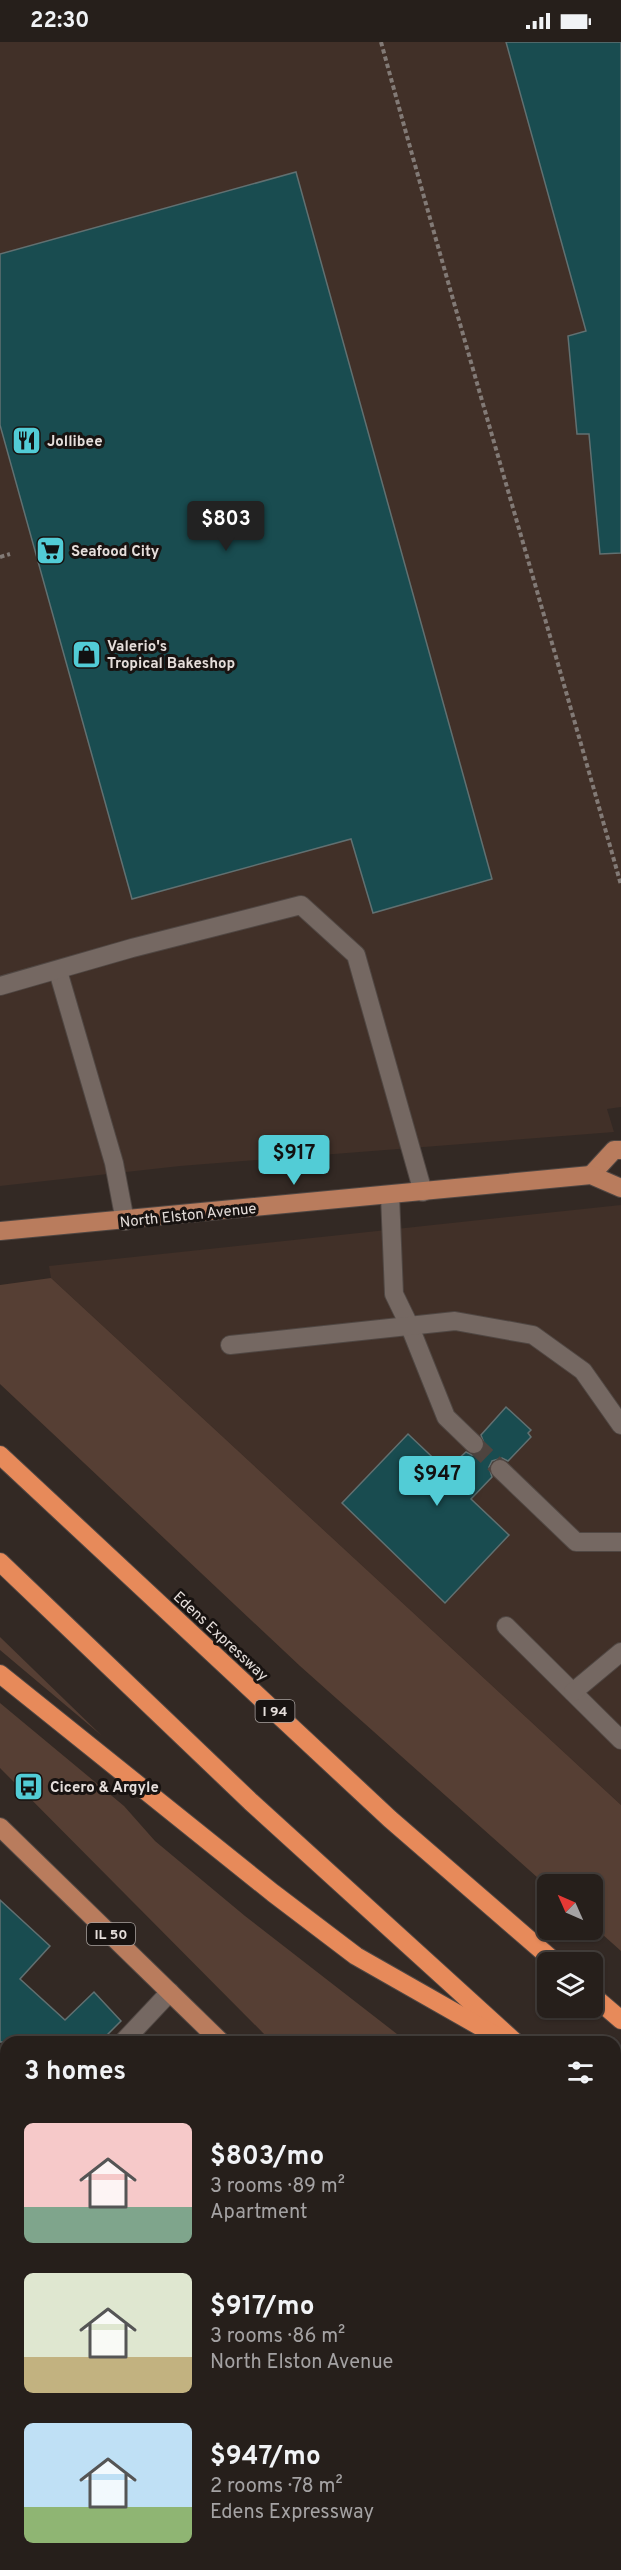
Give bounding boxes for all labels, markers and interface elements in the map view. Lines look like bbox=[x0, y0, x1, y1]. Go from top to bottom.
text: 22:30 bbox=[30, 8, 90, 35]
restaurant icon: Jollibee bbox=[10, 425, 42, 457]
place label: Jollibee bbox=[47, 433, 103, 452]
pin: $803 bbox=[190, 501, 262, 552]
text: $803 bbox=[201, 507, 251, 533]
supermarket icon: Seafood City bbox=[34, 535, 66, 567]
place label: Seafood City bbox=[71, 543, 160, 562]
place label: Valerio's Tropical Bakeshop bbox=[107, 638, 235, 674]
shop icon: Valerio's Tropical Bakeshop bbox=[70, 639, 102, 671]
pin: $917 bbox=[258, 1135, 330, 1186]
text: $917 bbox=[272, 1141, 316, 1167]
street label: North Elston Avenue bbox=[119, 1200, 258, 1233]
pin: $947 bbox=[401, 1456, 473, 1507]
text: $947 bbox=[413, 1462, 461, 1488]
street label: Edens Expressway bbox=[169, 1588, 271, 1686]
road number: I 94 bbox=[256, 1700, 294, 1722]
bus stop icon: Cicero & Argyle bbox=[13, 1771, 45, 1803]
place label: Cicero & Argyle bbox=[50, 1779, 159, 1798]
north arrow bbox=[537, 1874, 603, 1940]
map controls bbox=[537, 1874, 603, 2018]
road number: IL 50 bbox=[87, 1923, 135, 1945]
button: layers bbox=[537, 1952, 603, 2018]
text: 3 homes bbox=[24, 2056, 126, 2089]
icon: filters bbox=[564, 2056, 597, 2089]
text: $803/mo bbox=[210, 2141, 324, 2174]
icon: home bbox=[72, 2147, 144, 2219]
text: 3 rooms · 89 m² bbox=[210, 2174, 345, 2200]
text: Apartment bbox=[210, 2200, 308, 2226]
text: $917/mo bbox=[210, 2291, 314, 2324]
icon: home bbox=[72, 2297, 144, 2369]
text: 3 rooms · 86 m² bbox=[210, 2324, 345, 2350]
text: North Elston Avenue bbox=[210, 2350, 393, 2376]
text: $947/mo bbox=[210, 2441, 321, 2474]
icon: home bbox=[72, 2447, 144, 2519]
text: 2 rooms · 78 m² bbox=[210, 2474, 343, 2500]
text: Edens Expressway bbox=[210, 2500, 374, 2526]

